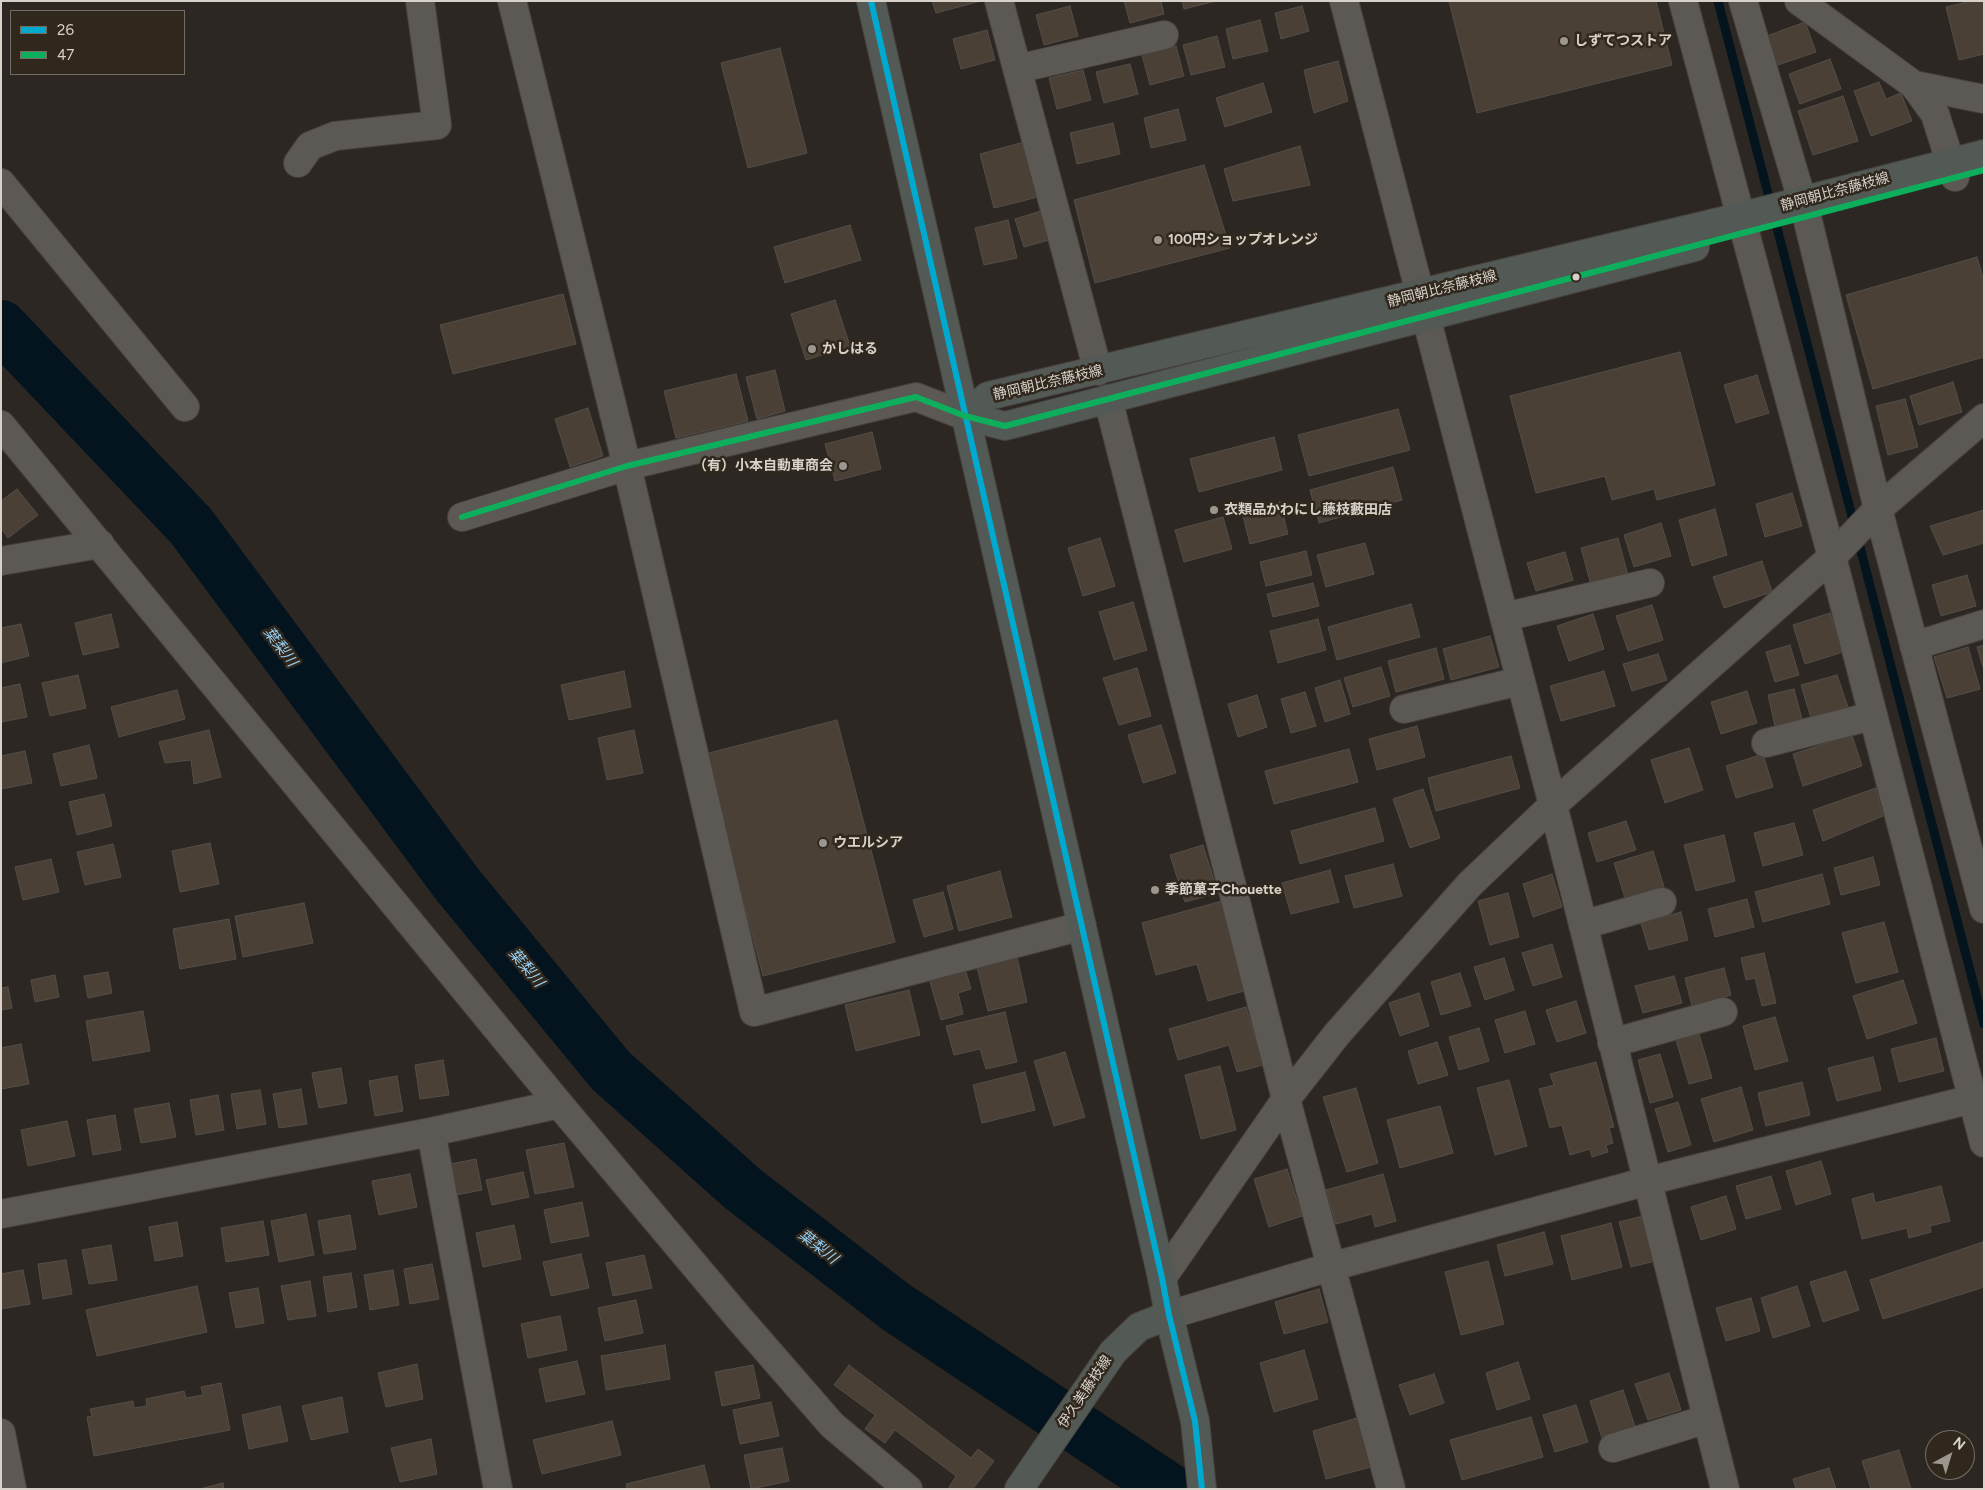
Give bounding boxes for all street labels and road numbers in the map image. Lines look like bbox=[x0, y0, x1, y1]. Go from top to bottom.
street label: 静岡朝比奈藤枝線 bbox=[1779, 169, 1891, 215]
street label: 静岡朝比奈藤枝線 bbox=[1386, 267, 1498, 311]
street label: 静岡朝比奈藤枝線 bbox=[992, 362, 1104, 404]
street label: 伊久美藤枝線 bbox=[1055, 1352, 1115, 1432]

